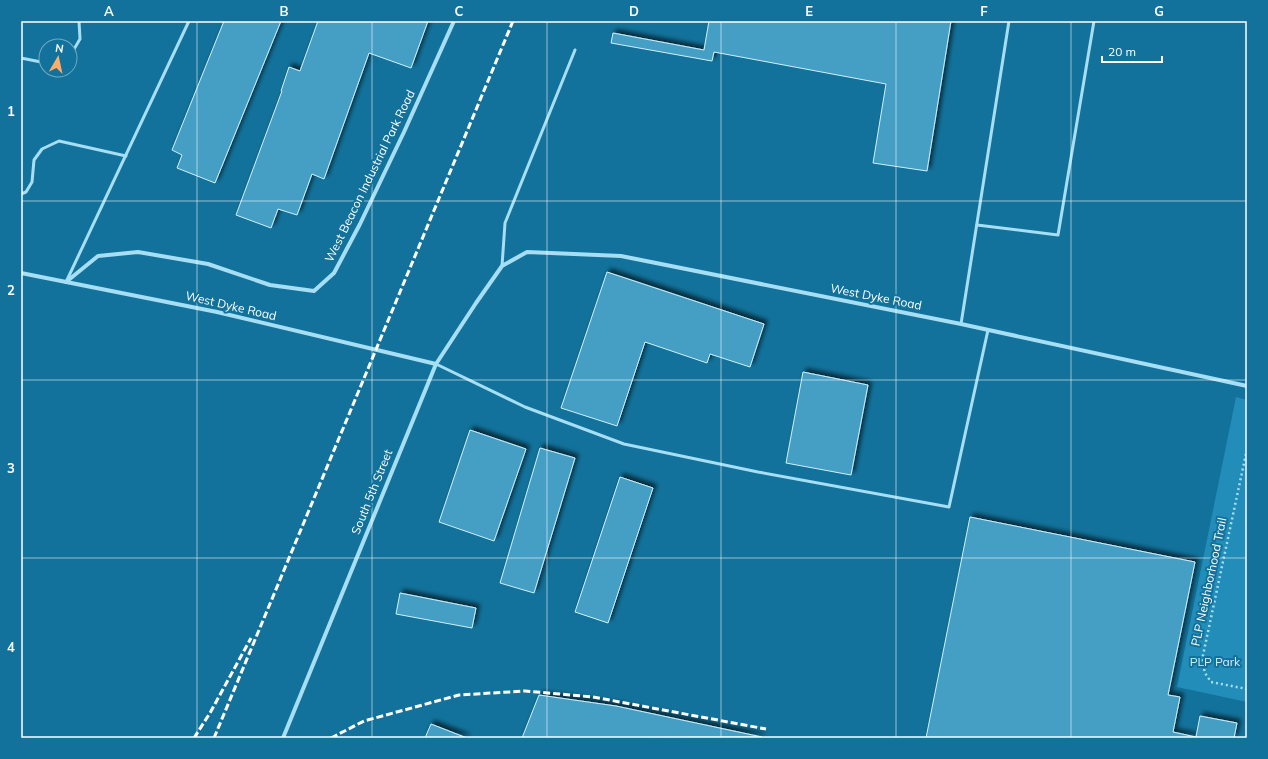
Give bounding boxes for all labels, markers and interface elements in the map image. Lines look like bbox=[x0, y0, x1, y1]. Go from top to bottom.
text: A bbox=[104, 3, 114, 19]
text: B bbox=[280, 3, 289, 19]
text: C bbox=[455, 3, 464, 19]
text: D bbox=[629, 3, 639, 19]
text: E bbox=[805, 3, 813, 19]
text: F bbox=[980, 3, 988, 19]
text: G bbox=[1154, 3, 1164, 19]
north arrow bbox=[38, 38, 78, 78]
scale bar bbox=[1102, 38, 1162, 64]
text: N bbox=[54, 41, 65, 56]
text: 20 m bbox=[1108, 44, 1136, 59]
street label: West Beacon Industrial Park Road bbox=[321, 87, 418, 264]
text: 1 bbox=[7, 103, 15, 119]
street label: West Dyke Road bbox=[829, 280, 923, 313]
text: 2 bbox=[7, 282, 15, 298]
street label: West Dyke Road bbox=[184, 288, 278, 323]
street label: South 5th Street bbox=[348, 447, 395, 537]
text: 3 bbox=[7, 460, 15, 476]
street label: PLP Neighborhood Trail bbox=[1188, 516, 1229, 647]
text: 4 bbox=[7, 639, 15, 655]
park label: PLP Park bbox=[1190, 654, 1241, 669]

